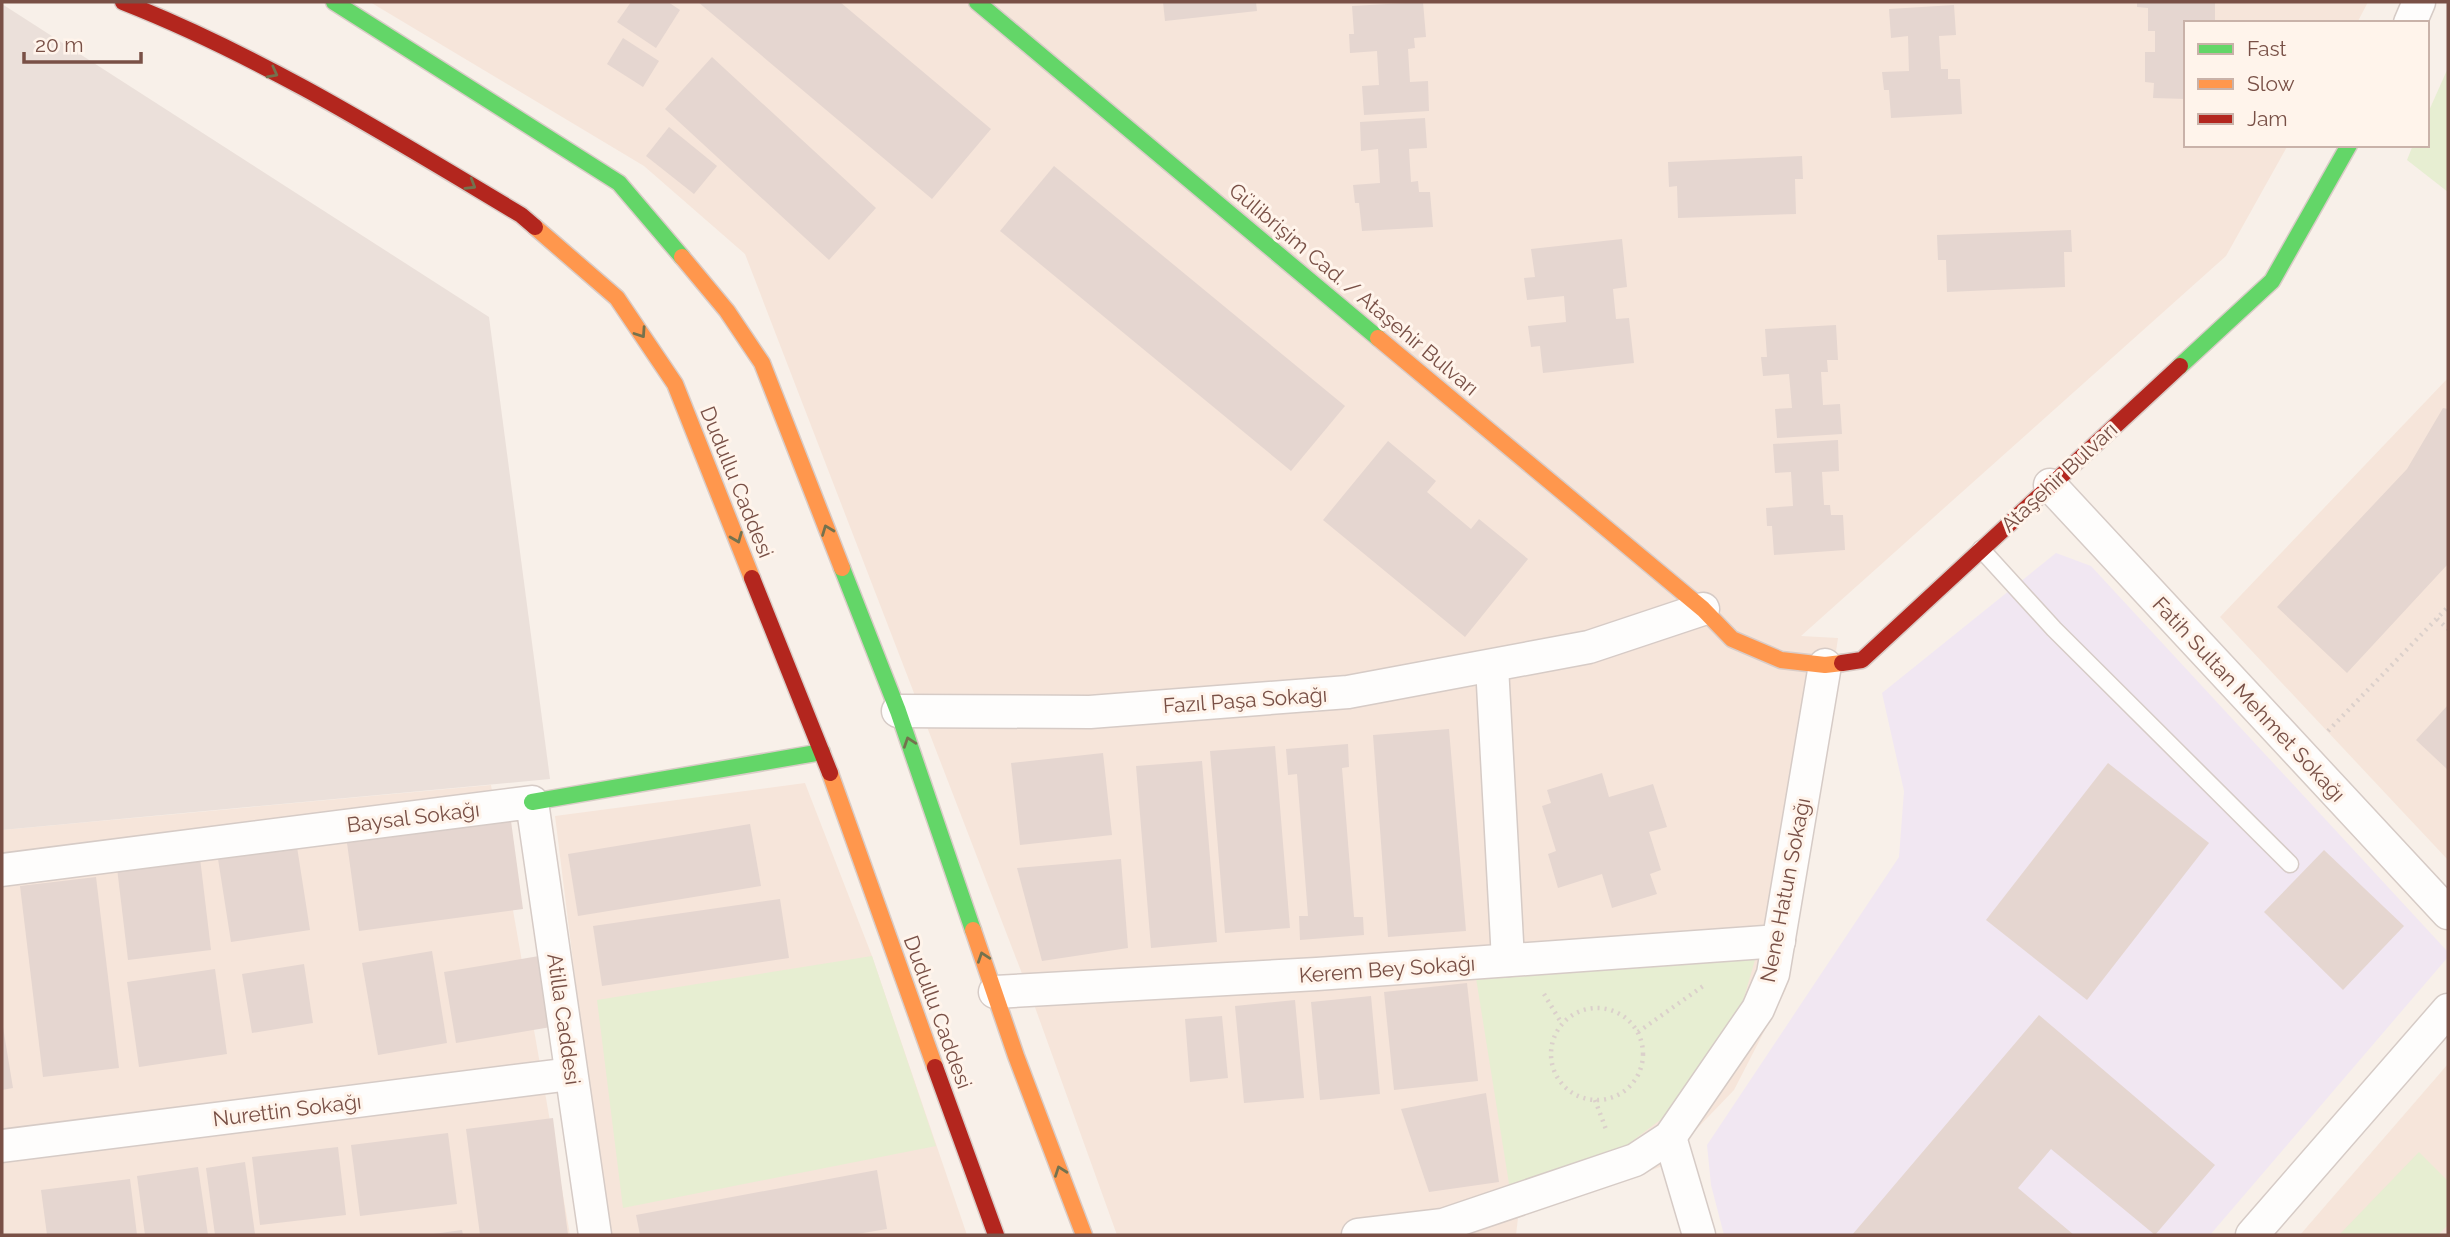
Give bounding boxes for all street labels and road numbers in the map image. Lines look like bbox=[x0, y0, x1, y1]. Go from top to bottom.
street label: Gülibrişim Cad. / Ataşehir Bulvarı bbox=[1224, 177, 1484, 401]
street label: Dudullu Caddesi bbox=[695, 403, 779, 561]
street label: Ataşehir Bulvarı bbox=[1996, 417, 2122, 537]
street label: Fatih Sultan Mehmet Sokağı bbox=[2148, 592, 2350, 806]
street label: Fazıl Paşa Sokağı bbox=[1162, 682, 1328, 718]
street label: Baysal Sokağı bbox=[345, 796, 481, 838]
street label: Nene Hatun Sokağı bbox=[1755, 796, 1815, 984]
street label: Dudullu Caddesi bbox=[899, 932, 977, 1092]
street label: Kerem Bey Sokağı bbox=[1298, 950, 1476, 988]
street label: Atilla Caddesi bbox=[542, 952, 586, 1086]
street label: Nurettin Sokağı bbox=[211, 1088, 363, 1132]

